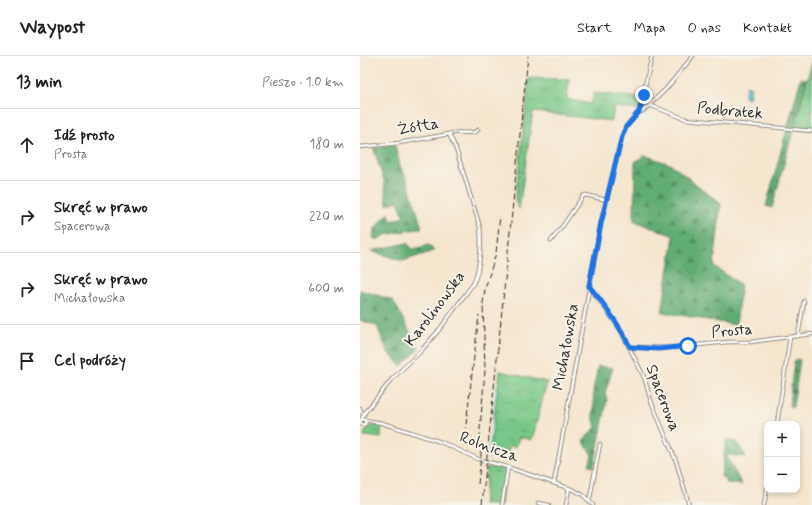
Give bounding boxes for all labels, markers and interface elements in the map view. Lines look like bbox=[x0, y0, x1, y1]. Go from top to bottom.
text: Waypost bbox=[20, 15, 85, 40]
text: Start bbox=[577, 19, 612, 37]
text: Mapa bbox=[634, 19, 666, 37]
text: O nas bbox=[688, 19, 721, 37]
text: Kontakt bbox=[743, 19, 792, 37]
text: 13 min bbox=[16, 71, 62, 93]
text: Pieszo · 1.0 km bbox=[262, 74, 344, 91]
route end bbox=[635, 86, 653, 104]
street label: Podbratek bbox=[696, 98, 764, 124]
street label: Żółta bbox=[396, 113, 440, 141]
text: Idź prosto bbox=[54, 126, 115, 146]
icon: ahead bbox=[16, 134, 38, 156]
text: 180 m bbox=[309, 136, 344, 153]
text: Prosta bbox=[54, 146, 88, 163]
text: Skręć w prawo bbox=[54, 198, 148, 218]
icon: right bbox=[16, 206, 38, 228]
text: 220 m bbox=[309, 208, 344, 225]
text: Spacerowa bbox=[54, 218, 111, 235]
street label: Karolinowska bbox=[400, 267, 470, 351]
text: Skręć w prawo bbox=[54, 270, 148, 290]
icon: right bbox=[16, 278, 38, 300]
text: 600 m bbox=[308, 280, 344, 297]
text: Michałowska bbox=[54, 290, 125, 307]
street label: Michałowska bbox=[548, 302, 584, 392]
street label: Prosta bbox=[711, 319, 753, 343]
route start bbox=[679, 337, 697, 355]
icon: arrive bbox=[16, 350, 38, 372]
text: Cel podróży bbox=[54, 351, 126, 371]
street label: Spacerowa bbox=[641, 362, 685, 434]
map controls bbox=[764, 421, 800, 493]
button: + bbox=[764, 421, 800, 457]
street label: Rolnicza bbox=[457, 427, 522, 467]
button: − bbox=[764, 457, 800, 493]

